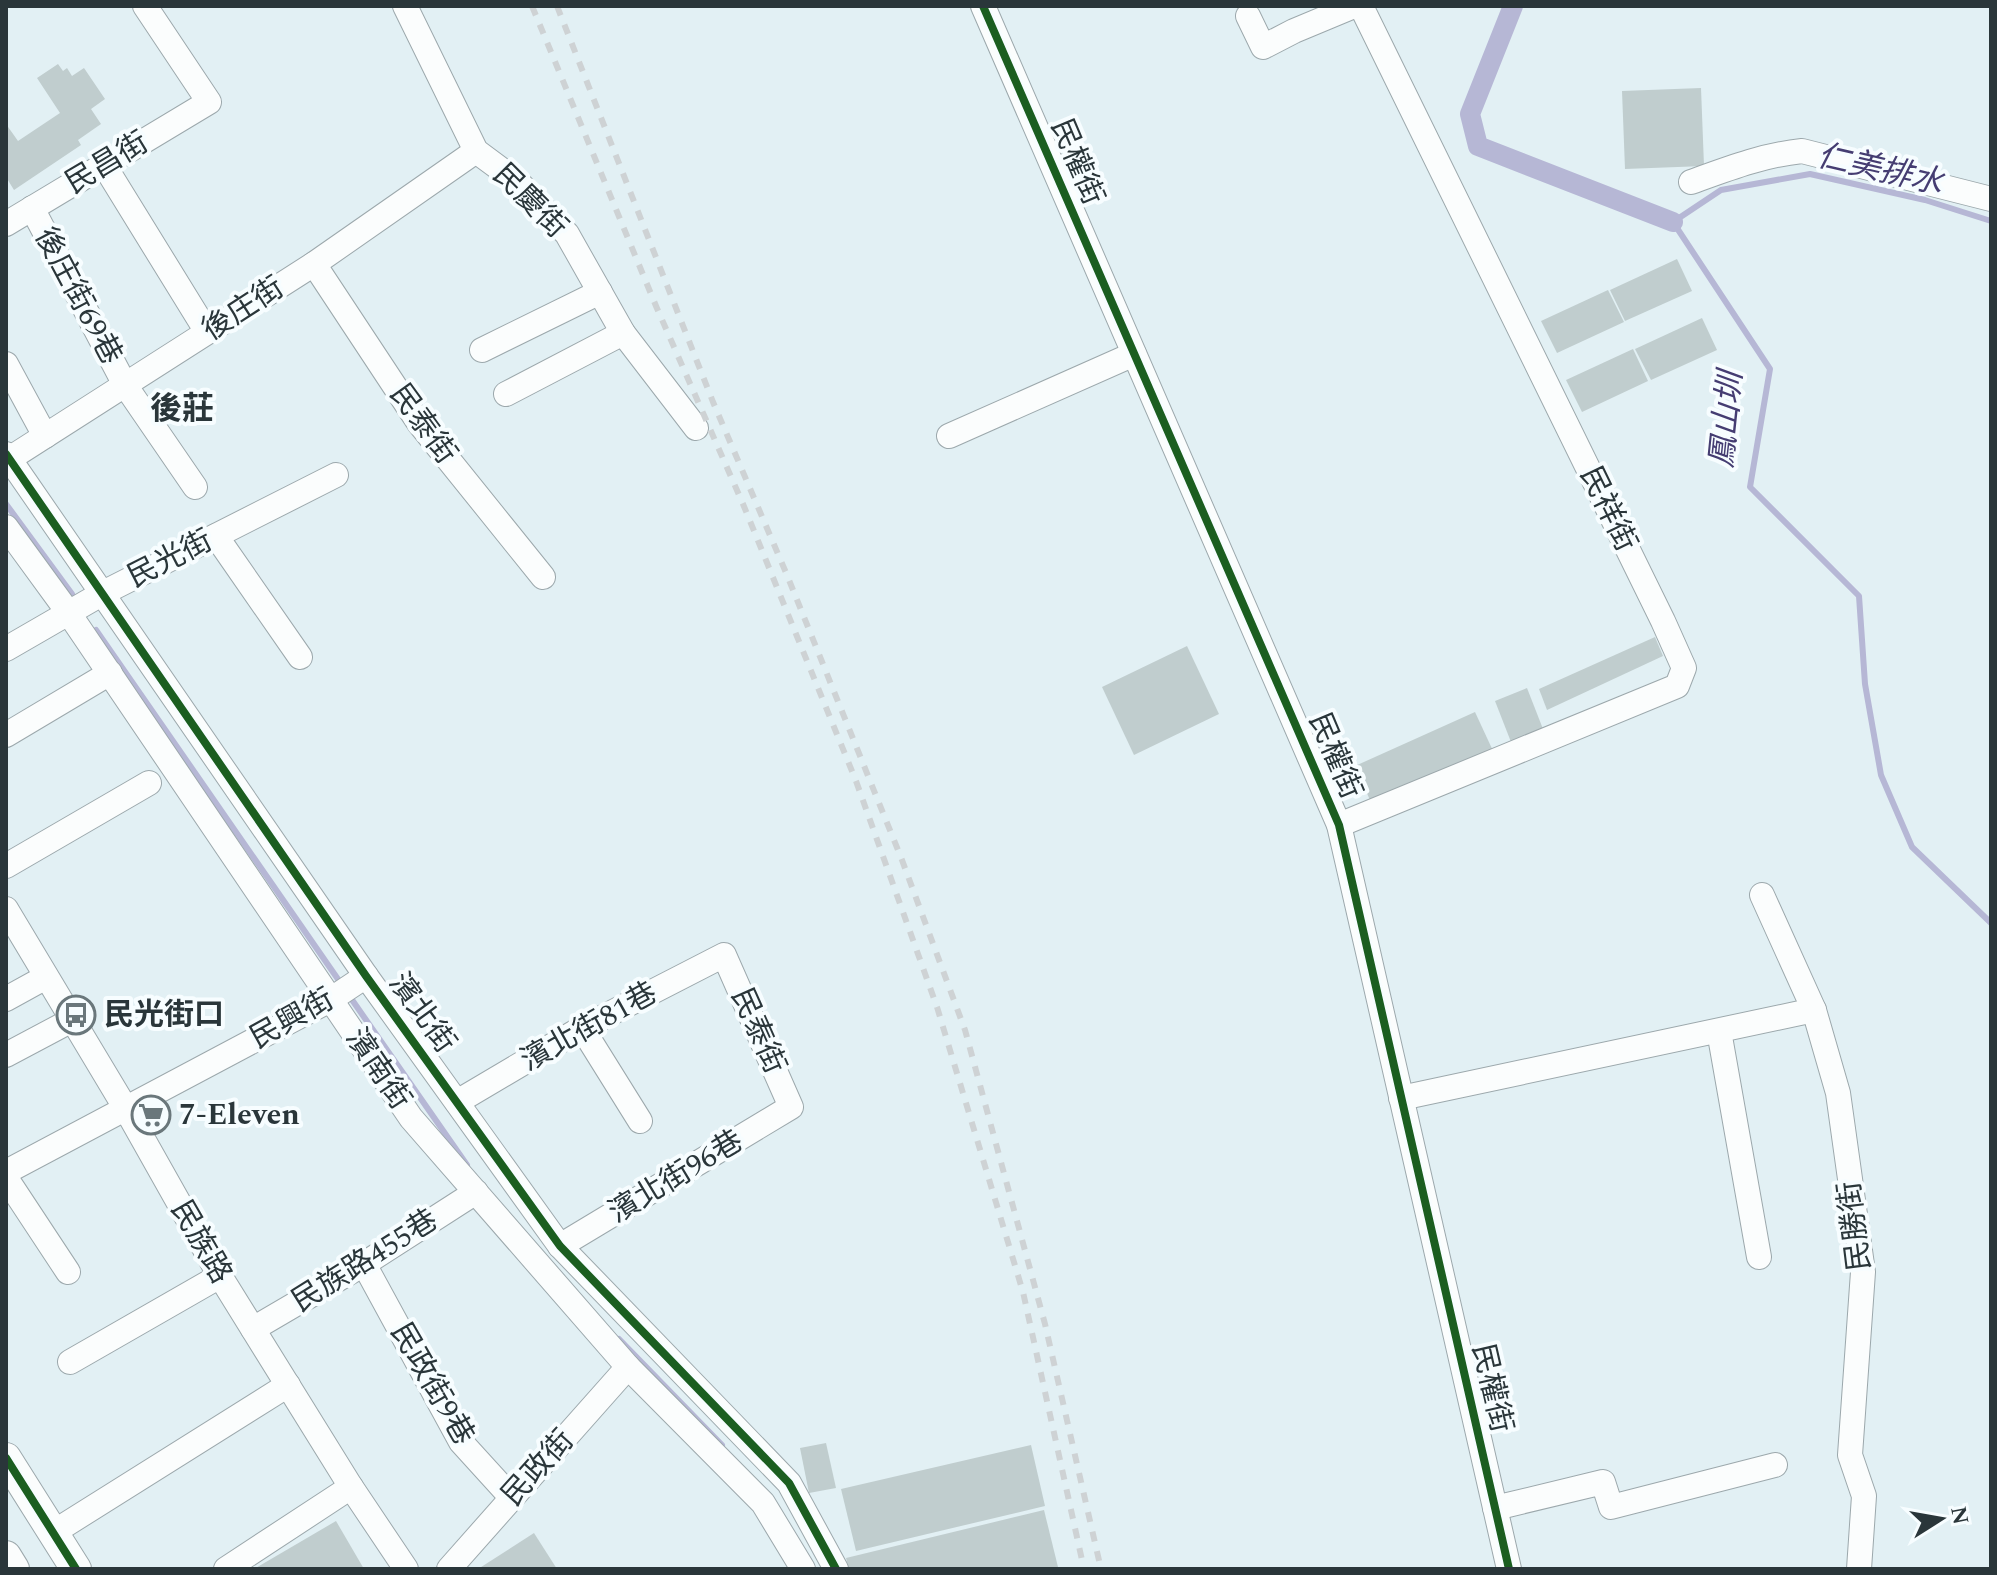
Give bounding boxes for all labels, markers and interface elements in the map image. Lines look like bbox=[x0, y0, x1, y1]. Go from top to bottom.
street label: 民權街 bbox=[1038, 112, 1116, 212]
street label: 民昌街 bbox=[57, 120, 157, 206]
water label: 仁美排水 bbox=[1812, 132, 1950, 209]
street label: 民慶街 bbox=[482, 153, 578, 249]
street label: 後庄街69巷 bbox=[22, 219, 134, 373]
street label: 後庄街 bbox=[193, 265, 293, 353]
water label: 鳳山圳 bbox=[1698, 366, 1757, 470]
street label: 民泰街 bbox=[378, 374, 468, 474]
district label: 後莊 bbox=[150, 385, 214, 434]
street label: 民祥街 bbox=[1568, 458, 1648, 560]
street label: 民光街 bbox=[119, 518, 221, 600]
street label: 民權街 bbox=[1296, 706, 1374, 806]
street label: 濱北街 bbox=[377, 963, 467, 1063]
street label: 濱北街81巷 bbox=[512, 971, 666, 1083]
street label: 民興街 bbox=[241, 977, 343, 1061]
street label: 民泰街 bbox=[719, 981, 797, 1081]
place label: 民光街口 bbox=[104, 992, 224, 1038]
bus stop icon: 民光街口 bbox=[55, 994, 97, 1036]
street label: 濱南街 bbox=[334, 1019, 422, 1119]
place label: 7-Eleven bbox=[179, 1092, 300, 1138]
supermarket icon: 7-Eleven bbox=[130, 1094, 172, 1136]
street label: 濱北街96巷 bbox=[600, 1119, 752, 1235]
street label: 民勝街 bbox=[1827, 1179, 1883, 1273]
street label: 民族路 bbox=[159, 1192, 243, 1292]
street label: 民族路455巷 bbox=[283, 1198, 447, 1324]
street label: 民政街9巷 bbox=[378, 1314, 486, 1454]
street label: 民權街 bbox=[1459, 1339, 1525, 1437]
street label: 民政街 bbox=[491, 1419, 585, 1517]
north arrow bbox=[1901, 1479, 1981, 1559]
text: N bbox=[1941, 1504, 1977, 1527]

